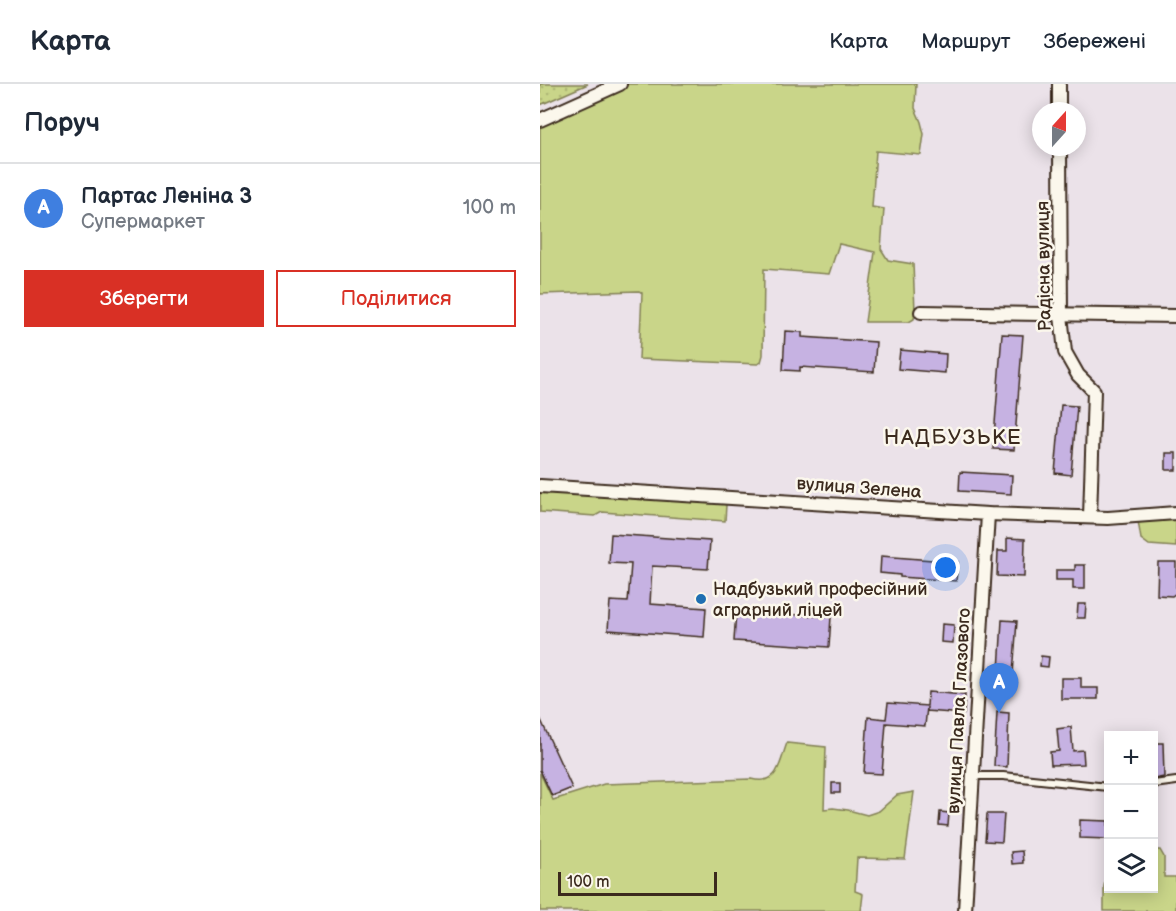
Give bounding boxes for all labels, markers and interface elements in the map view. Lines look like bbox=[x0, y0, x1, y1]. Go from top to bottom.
text: Карта bbox=[30, 25, 110, 58]
text: Карта bbox=[829, 29, 888, 54]
text: Маршрут bbox=[921, 29, 1011, 54]
text: Збережені bbox=[1044, 29, 1146, 54]
north arrow bbox=[1032, 102, 1086, 156]
text: Поруч bbox=[24, 108, 100, 139]
text: Партас Леніна 3 bbox=[81, 183, 252, 210]
text: A bbox=[37, 196, 50, 220]
text: 100 m bbox=[463, 196, 516, 220]
street label: Радісна вулиця bbox=[1032, 201, 1056, 331]
text: Супермаркет bbox=[81, 210, 205, 234]
button: Зберегти bbox=[24, 270, 264, 327]
button: Поділитися bbox=[276, 270, 516, 327]
district label: НАДБУЗЬКЕ bbox=[884, 425, 1022, 450]
street label: вулиця Зелена bbox=[796, 473, 922, 503]
your location bbox=[931, 553, 960, 582]
place label: Надбузький професійний аграрний ліцей bbox=[713, 579, 928, 621]
marker: Надбузький професійний аграрний ліцей bbox=[694, 592, 708, 606]
street label: вулиця Павла Глазового bbox=[943, 607, 975, 815]
pin: A bbox=[980, 664, 1018, 713]
map controls bbox=[1104, 731, 1158, 893]
button: + bbox=[1104, 731, 1158, 785]
button: − bbox=[1104, 785, 1158, 839]
button: layers bbox=[1104, 839, 1158, 893]
scale bar bbox=[558, 869, 717, 896]
text: 100 m bbox=[567, 873, 610, 892]

